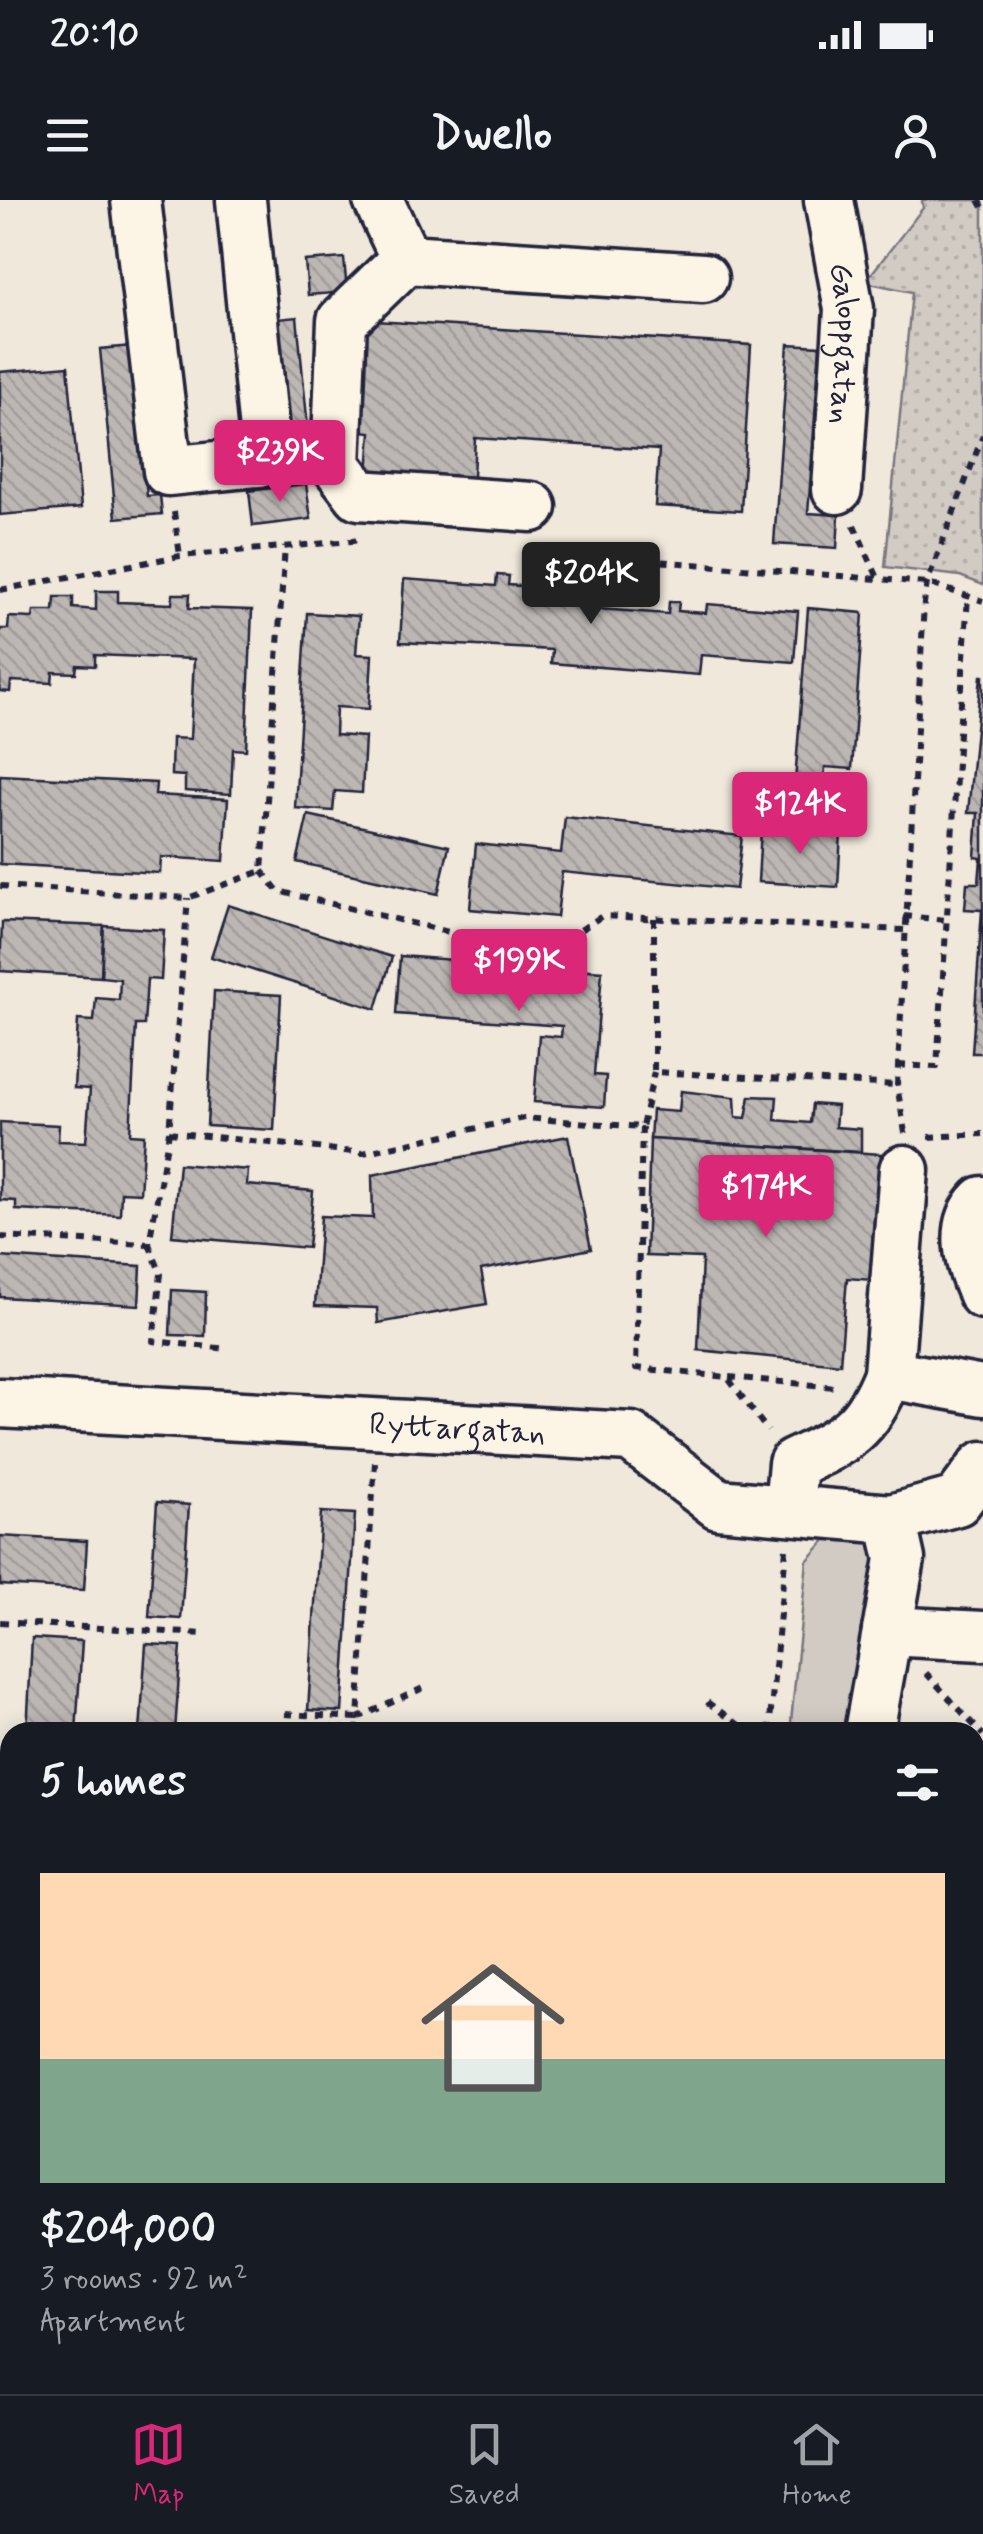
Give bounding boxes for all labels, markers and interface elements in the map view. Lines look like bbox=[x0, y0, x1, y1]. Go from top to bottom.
text: 20:10 bbox=[50, 11, 139, 60]
text: Dwello bbox=[431, 106, 552, 165]
icon: menu bbox=[40, 108, 95, 163]
icon: person bbox=[888, 108, 943, 163]
street label: Galoppgatan bbox=[818, 259, 868, 426]
pin: $239K bbox=[210, 420, 350, 505]
text: $239K bbox=[236, 431, 324, 473]
pin: $204K bbox=[521, 542, 661, 627]
text: $204K bbox=[544, 553, 638, 595]
pin: $124K bbox=[730, 772, 870, 857]
text: $124K bbox=[754, 783, 846, 825]
pin: $199K bbox=[449, 929, 589, 1014]
text: $199K bbox=[473, 940, 565, 982]
pin: $174K bbox=[696, 1155, 836, 1240]
text: $174K bbox=[721, 1166, 811, 1208]
street label: Ryttargatan bbox=[368, 1404, 546, 1455]
text: 5 homes bbox=[40, 1755, 186, 1810]
icon: filters bbox=[890, 1755, 945, 1810]
icon: home bbox=[403, 1938, 583, 2118]
text: $204,000 bbox=[40, 2203, 216, 2258]
text: 3 rooms · 92 m² bbox=[40, 2258, 248, 2300]
text: Apartment bbox=[40, 2300, 185, 2342]
tab: Map bbox=[131, 2417, 186, 2514]
tab: Saved bbox=[449, 2417, 520, 2514]
tab: Home bbox=[782, 2417, 852, 2514]

